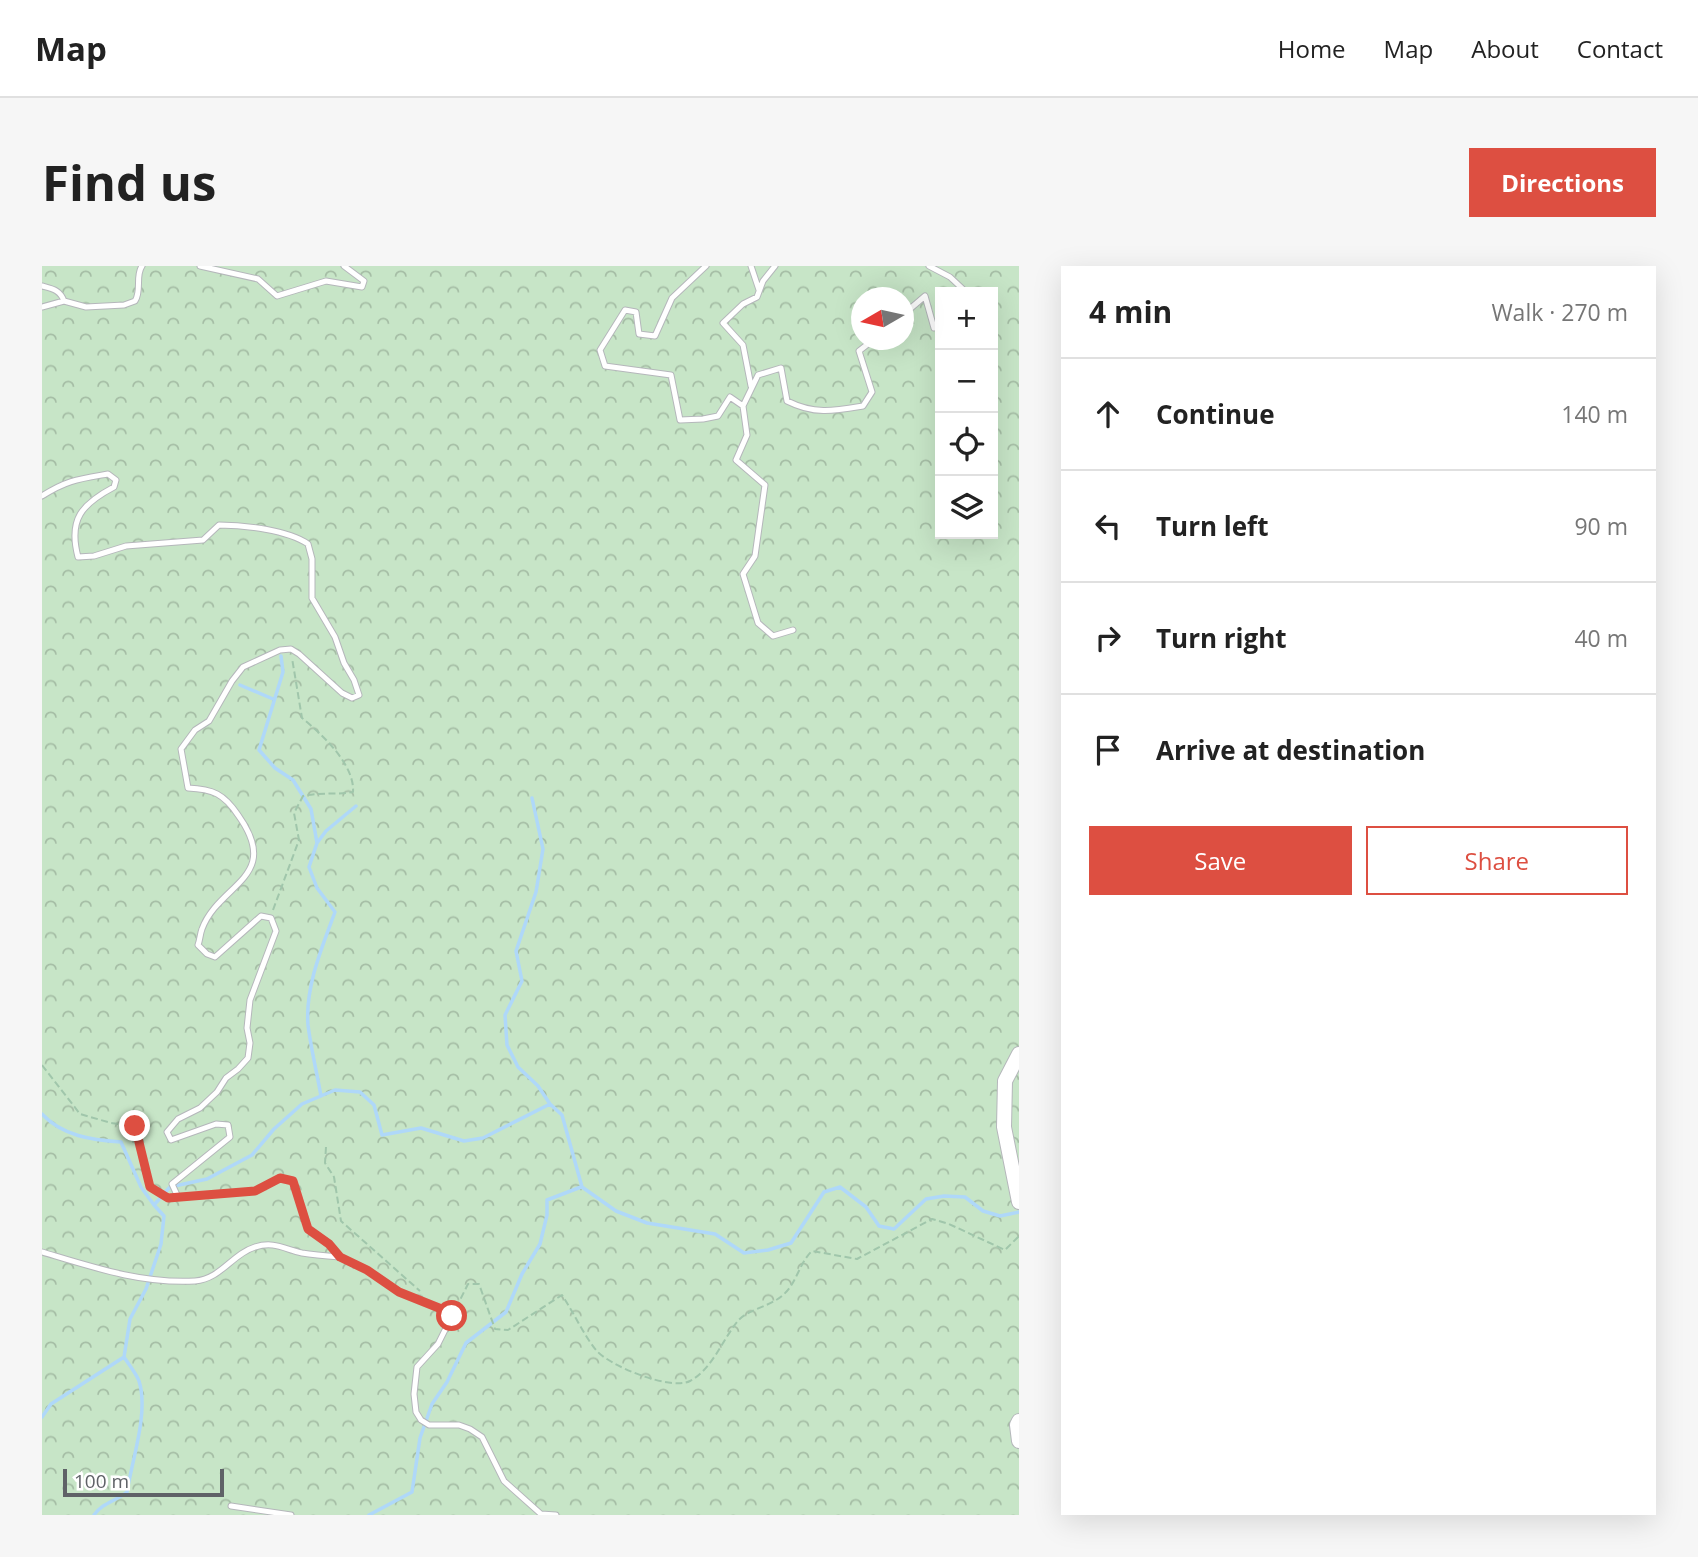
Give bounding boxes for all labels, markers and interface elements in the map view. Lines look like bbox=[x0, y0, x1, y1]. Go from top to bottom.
text: Map bbox=[35, 26, 107, 71]
text: Home bbox=[1278, 32, 1346, 65]
text: Map bbox=[1384, 32, 1433, 65]
text: About bbox=[1471, 32, 1539, 65]
text: Contact bbox=[1577, 32, 1663, 65]
button: Directions bbox=[1469, 148, 1656, 217]
text: Find us bbox=[42, 149, 216, 215]
north arrow bbox=[851, 287, 914, 350]
map controls bbox=[935, 287, 998, 539]
button: + bbox=[935, 287, 998, 350]
text: 4 min bbox=[1089, 291, 1172, 332]
text: Walk · 270 m bbox=[1491, 296, 1628, 328]
button: − bbox=[935, 350, 998, 413]
icon: ahead bbox=[1089, 395, 1127, 433]
text: Continue bbox=[1156, 396, 1275, 432]
text: 140 m bbox=[1561, 398, 1628, 430]
button: locate bbox=[935, 413, 998, 476]
button: layers bbox=[935, 476, 998, 539]
icon: left bbox=[1089, 507, 1127, 545]
text: Turn left bbox=[1156, 508, 1268, 544]
text: 90 m bbox=[1574, 510, 1628, 542]
icon: right bbox=[1089, 619, 1127, 657]
text: Turn right bbox=[1156, 620, 1287, 656]
text: 40 m bbox=[1574, 622, 1628, 654]
icon: arrive bbox=[1089, 731, 1127, 769]
text: Arrive at destination bbox=[1156, 732, 1425, 768]
button: Save bbox=[1089, 826, 1352, 895]
button: Share bbox=[1366, 826, 1628, 895]
route end bbox=[119, 1110, 150, 1141]
route start bbox=[436, 1300, 467, 1331]
scale bar bbox=[63, 1466, 224, 1498]
text: 100 m bbox=[74, 1468, 129, 1494]

